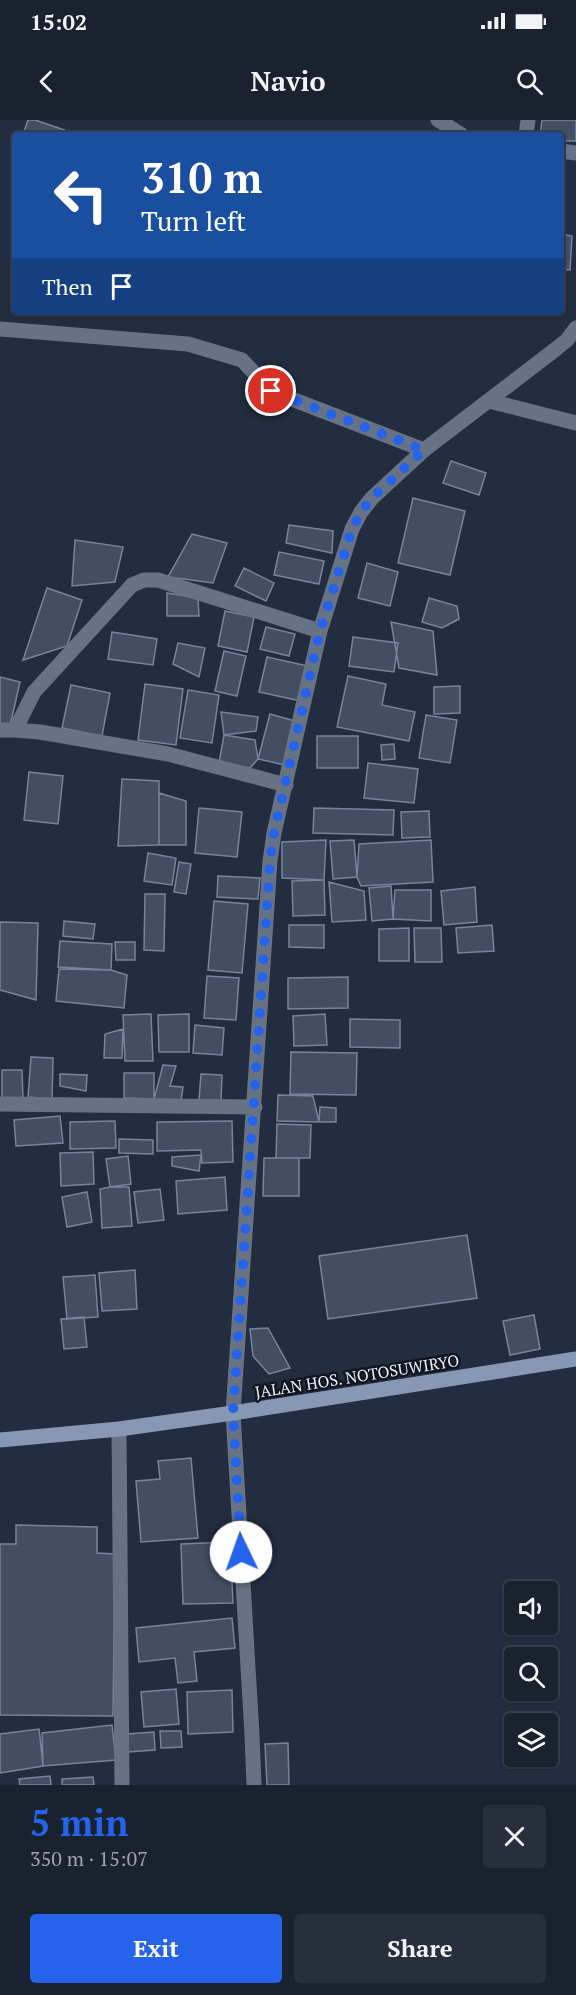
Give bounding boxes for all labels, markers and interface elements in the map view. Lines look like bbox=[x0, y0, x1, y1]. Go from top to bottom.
text: 15:02 bbox=[30, 7, 87, 36]
text: Navio bbox=[250, 63, 326, 99]
icon: back bbox=[30, 65, 63, 98]
icon: search bbox=[513, 65, 546, 98]
text: 310 m bbox=[141, 149, 262, 205]
icon: left bbox=[42, 156, 120, 234]
text: Turn left bbox=[141, 203, 246, 239]
icon: arrive bbox=[105, 270, 138, 303]
text: Then bbox=[42, 272, 93, 301]
pin bbox=[245, 365, 296, 416]
icon: arrive bbox=[254, 374, 287, 407]
street label: JALAN HOS. NOTOSUWIRYO bbox=[253, 1349, 461, 1403]
position arrow bbox=[209, 1520, 273, 1584]
map controls bbox=[504, 1581, 558, 1767]
button: sound bbox=[504, 1581, 558, 1635]
button: search bbox=[504, 1647, 558, 1701]
button: layers bbox=[504, 1713, 558, 1767]
text: 5 min bbox=[30, 1799, 128, 1846]
button: close bbox=[483, 1805, 546, 1868]
text: 350 m · 15:07 bbox=[30, 1845, 148, 1872]
button: Exit bbox=[30, 1914, 282, 1983]
button: Share bbox=[294, 1914, 546, 1983]

